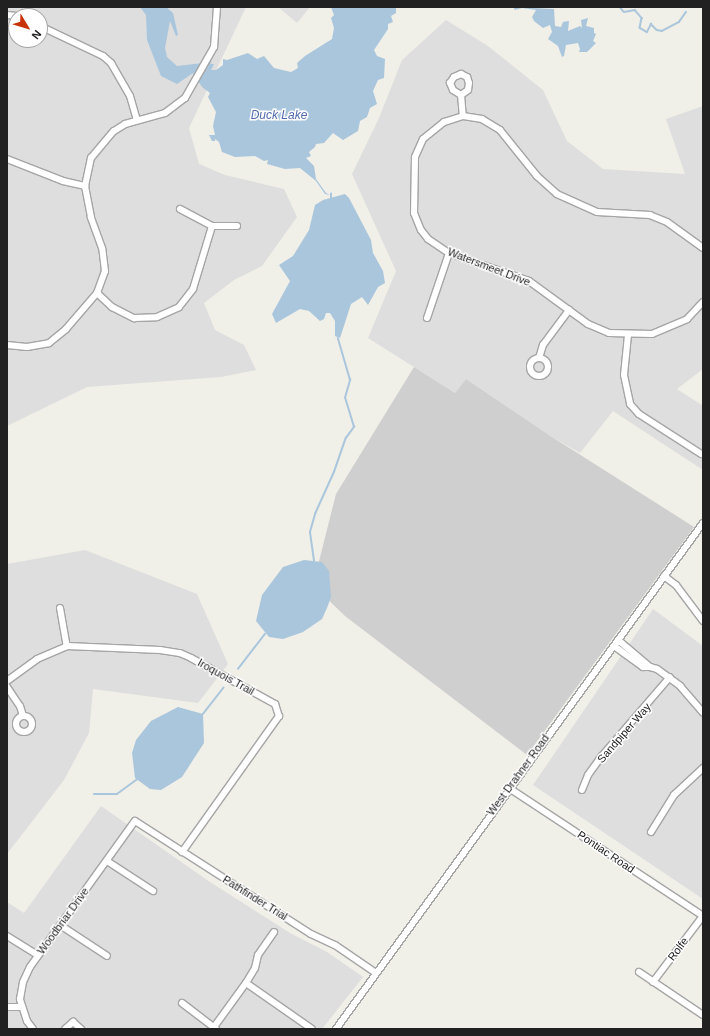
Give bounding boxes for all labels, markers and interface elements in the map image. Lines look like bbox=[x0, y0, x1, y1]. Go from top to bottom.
north arrow bbox=[8, 8, 48, 48]
text: N bbox=[29, 28, 44, 42]
water label: Duck Lake bbox=[251, 109, 307, 123]
street label: Watersmeet Drive bbox=[446, 245, 532, 289]
street label: Iroquois Trail bbox=[195, 656, 257, 698]
street label: Sandpiper Way bbox=[594, 700, 654, 766]
street label: West Drahner Road bbox=[484, 732, 552, 818]
street label: Pontiac Road bbox=[575, 828, 637, 876]
street label: Pathfinder Trial bbox=[220, 873, 290, 923]
street label: Woodbriar Drive bbox=[34, 885, 92, 957]
street label: Rolfe bbox=[665, 935, 691, 963]

